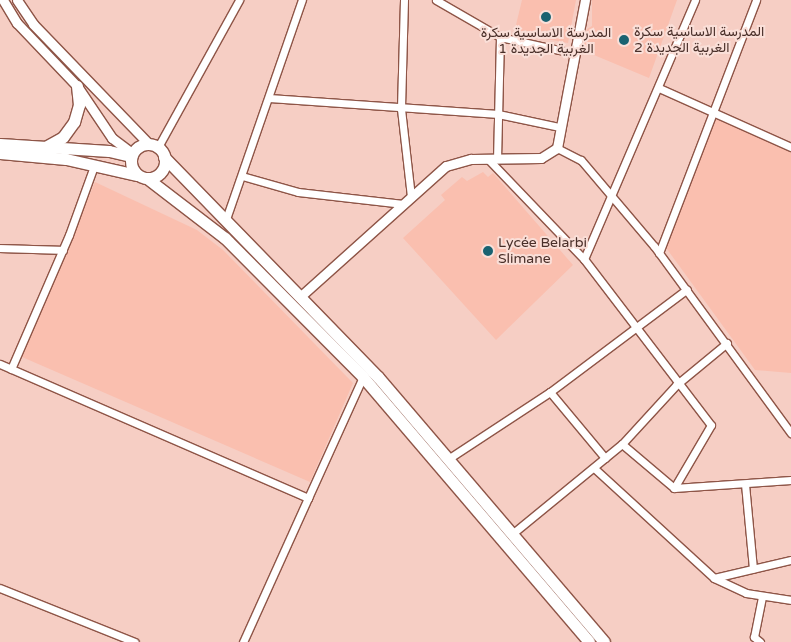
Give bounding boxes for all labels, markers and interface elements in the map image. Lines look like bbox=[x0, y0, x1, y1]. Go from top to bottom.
marker: المدرسة الاساسية سكرة الغربية الجديدة 1 bbox=[540, 11, 552, 23]
place label: المدرسة الاساسية سكرة الغربية الجديدة 2 bbox=[634, 24, 764, 56]
place label: المدرسة الاساسية سكرة الغربية الجديدة 1 bbox=[481, 25, 611, 58]
marker: المدرسة الاساسية سكرة الغربية الجديدة 2 bbox=[618, 34, 630, 46]
place label: Lycée Belarbi Slimane bbox=[498, 235, 587, 268]
marker: Lycée Belarbi Slimane bbox=[482, 245, 494, 257]

